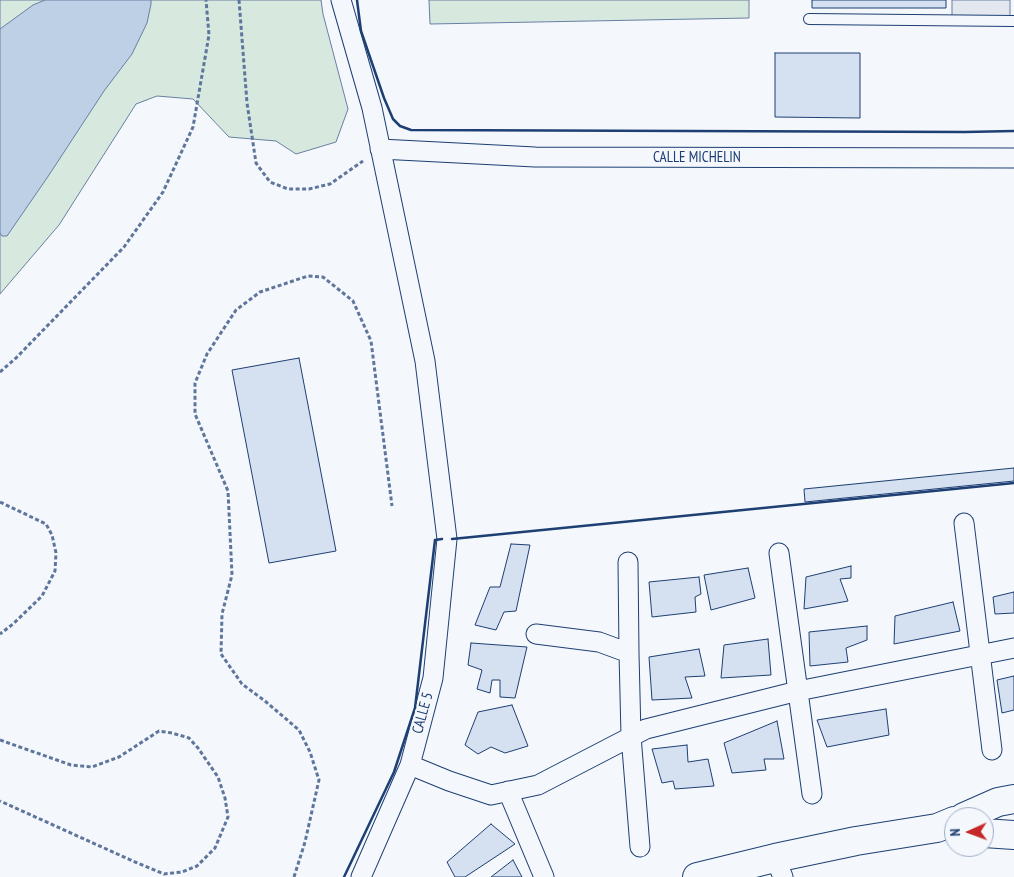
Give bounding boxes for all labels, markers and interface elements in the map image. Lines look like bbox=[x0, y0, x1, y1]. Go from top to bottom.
street label: CALLE MICHELIN bbox=[653, 149, 741, 167]
street label: CALLE 5 bbox=[409, 690, 437, 736]
north arrow bbox=[944, 807, 994, 857]
text: N bbox=[946, 828, 964, 837]

